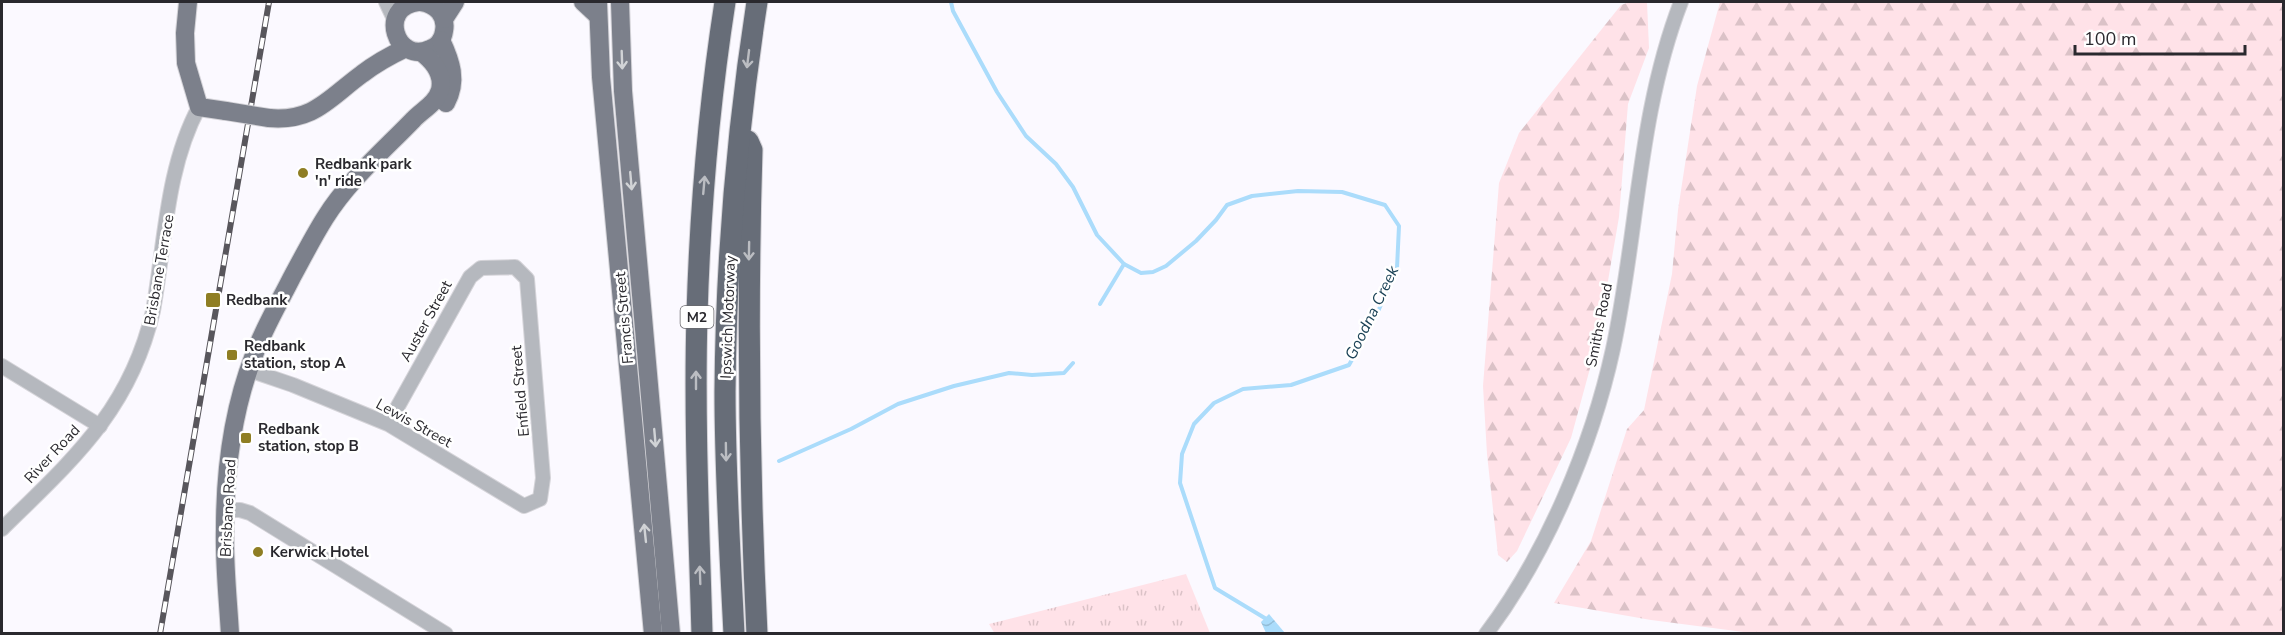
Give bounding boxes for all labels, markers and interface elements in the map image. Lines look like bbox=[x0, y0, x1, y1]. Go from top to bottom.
scale bar bbox=[2075, 18, 2244, 56]
text: 100 m bbox=[2084, 27, 2136, 51]
one-way arrow bbox=[616, 49, 627, 69]
one-way arrow bbox=[742, 49, 753, 69]
place label: Redbank park 'n' ride bbox=[315, 154, 412, 191]
marker: Redbank park 'n' ride bbox=[296, 166, 310, 180]
one-way arrow bbox=[626, 171, 637, 191]
one-way arrow bbox=[699, 176, 710, 196]
street label: Brisbane Terrace bbox=[139, 213, 179, 327]
one-way arrow bbox=[743, 240, 755, 260]
street label: Ipswich Motorway bbox=[716, 255, 740, 379]
water label: Goodna Creek bbox=[1340, 262, 1405, 364]
street label: Francis Street bbox=[610, 270, 638, 365]
street label: Auster Street bbox=[395, 276, 457, 365]
street label: Smiths Road bbox=[1581, 281, 1617, 369]
place label: Redbank bbox=[226, 290, 288, 310]
marker: Redbank bbox=[204, 291, 222, 309]
road number: M2 bbox=[680, 306, 714, 328]
place label: Redbank station, stop A bbox=[244, 336, 347, 373]
street label: Enfield Street bbox=[506, 344, 534, 437]
marker: Redbank station, stop A bbox=[225, 348, 239, 362]
one-way arrow bbox=[690, 371, 702, 391]
street label: Lewis Street bbox=[372, 394, 456, 452]
place label: Redbank station, stop B bbox=[258, 419, 359, 456]
street label: River Road bbox=[20, 420, 84, 488]
one-way arrow bbox=[650, 428, 661, 448]
marker: Redbank station, stop B bbox=[239, 431, 253, 445]
one-way arrow bbox=[720, 441, 732, 461]
street label: Brisbane Road bbox=[215, 458, 241, 558]
one-way arrow bbox=[639, 524, 650, 544]
place label: Kerwick Hotel bbox=[270, 542, 369, 562]
marker: Kerwick Hotel bbox=[251, 545, 265, 559]
one-way arrow bbox=[695, 566, 706, 586]

